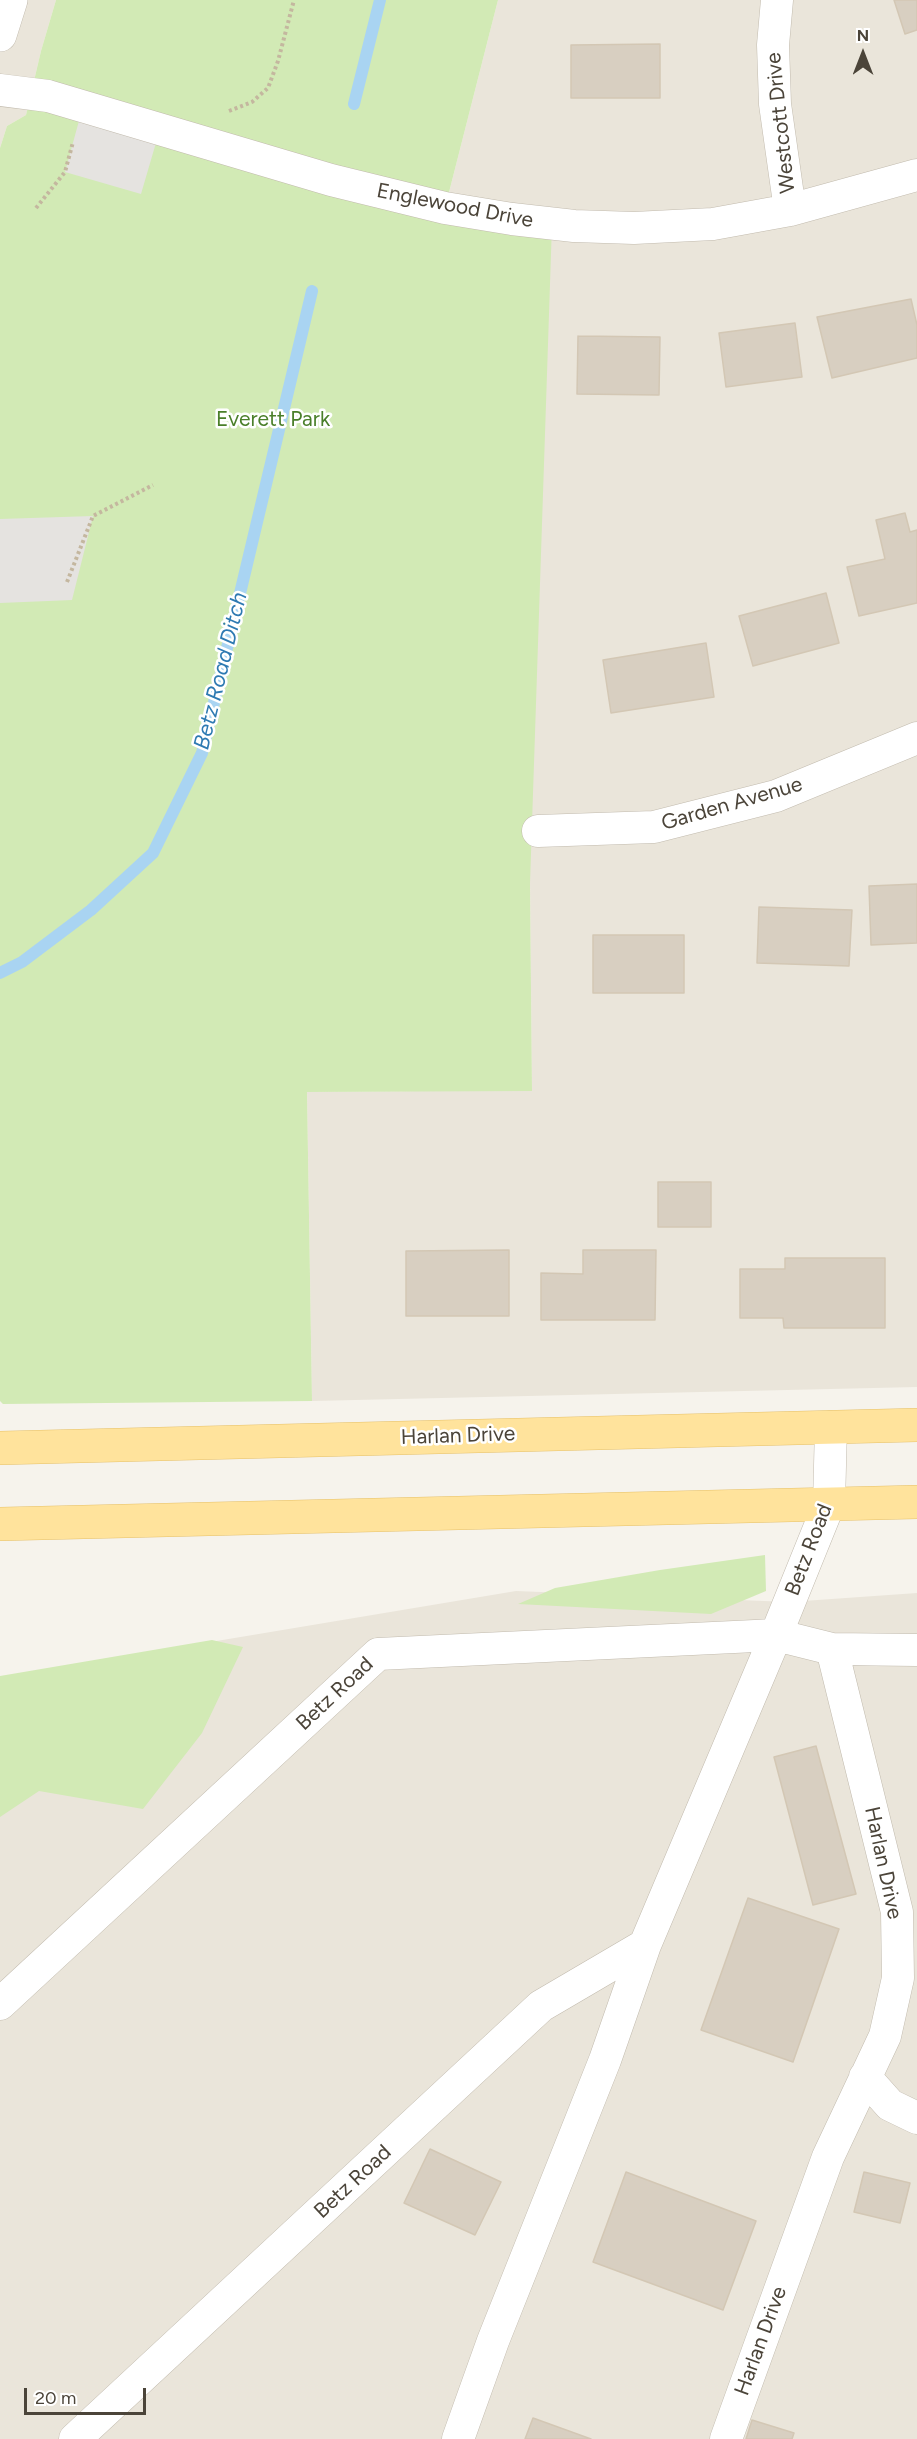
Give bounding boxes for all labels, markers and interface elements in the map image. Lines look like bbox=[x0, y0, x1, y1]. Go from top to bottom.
north arrow bbox=[833, 24, 893, 84]
text: N bbox=[857, 26, 869, 45]
street label: Westcott Drive bbox=[761, 51, 801, 195]
street label: Englewood Drive bbox=[375, 178, 535, 234]
park label: Everett Park bbox=[216, 407, 330, 433]
water label: Betz Road Ditch bbox=[189, 590, 253, 752]
street label: Garden Avenue bbox=[659, 772, 805, 836]
street label: Harlan Drive bbox=[400, 1421, 516, 1451]
street label: Betz Road bbox=[780, 1501, 838, 1599]
street label: Betz Road bbox=[291, 1652, 379, 1736]
street label: Harlan Drive bbox=[859, 1804, 907, 1922]
street label: Betz Road bbox=[309, 2140, 397, 2224]
street label: Harlan Drive bbox=[730, 2283, 792, 2399]
scale bar bbox=[27, 2376, 148, 2414]
text: 20 m bbox=[35, 2387, 76, 2409]

